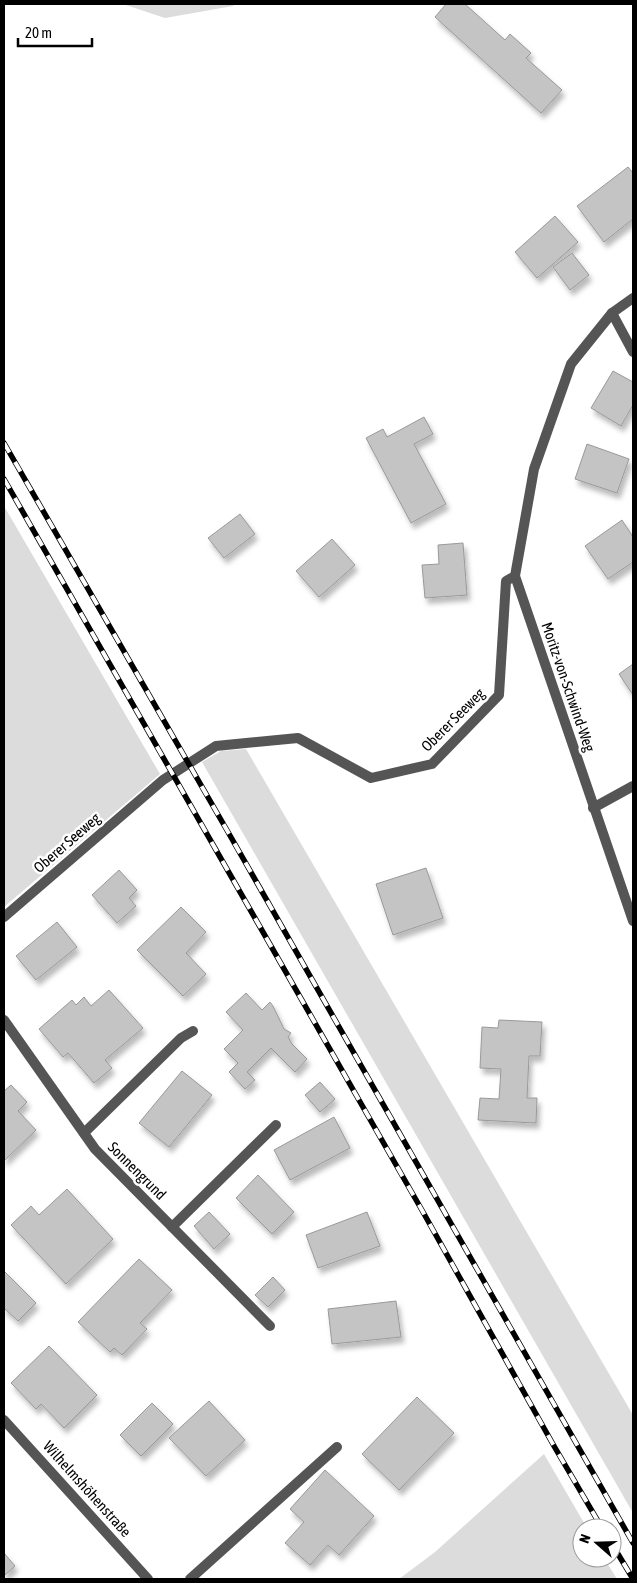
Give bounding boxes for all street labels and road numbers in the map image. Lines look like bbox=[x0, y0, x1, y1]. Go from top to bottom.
street label: Moritz-von-Schwind-Weg bbox=[538, 620, 599, 754]
street label: Oberer Seeweg bbox=[418, 684, 488, 755]
street label: Oberer Seeweg bbox=[30, 809, 104, 876]
street label: Sonnengrund bbox=[105, 1138, 170, 1203]
street label: Wilhelmshöhenstraße bbox=[40, 1437, 135, 1540]

